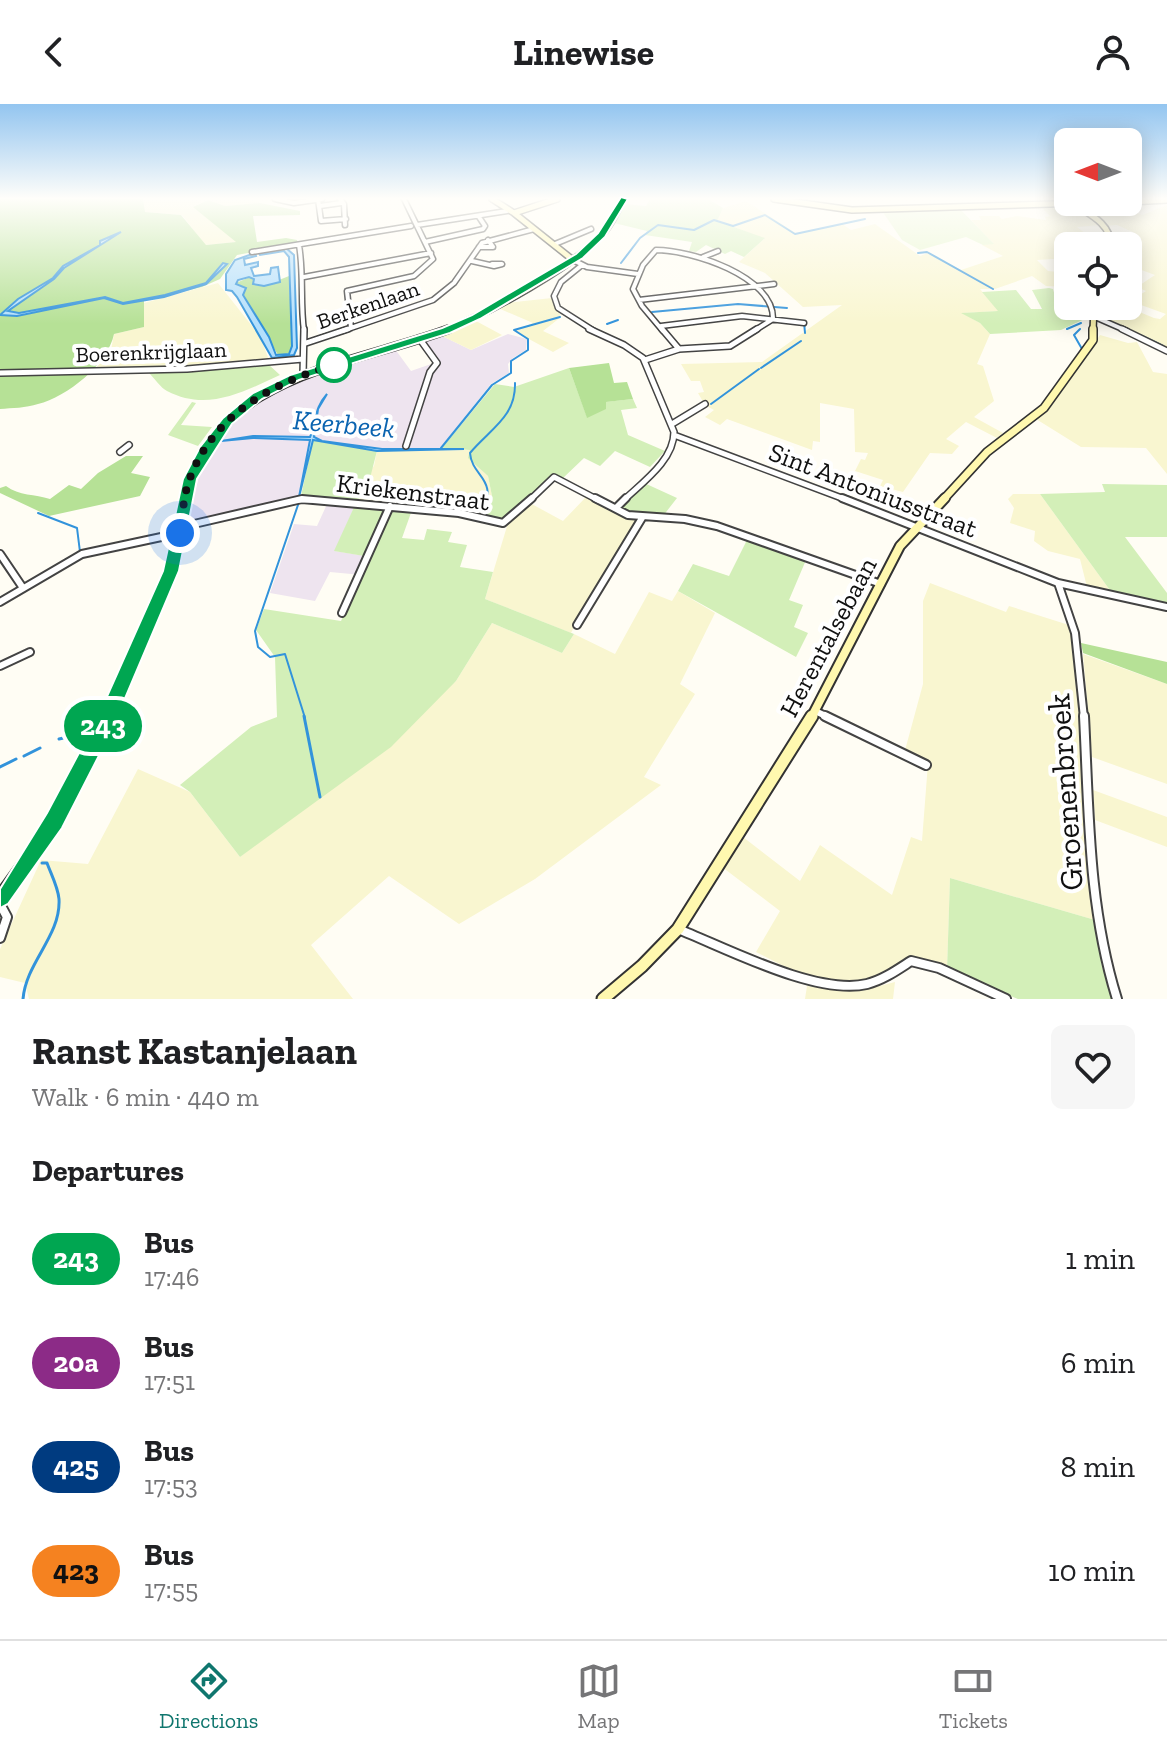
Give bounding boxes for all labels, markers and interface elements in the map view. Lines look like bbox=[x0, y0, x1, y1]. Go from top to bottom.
icon: back bbox=[32, 30, 76, 74]
icon: person bbox=[1091, 30, 1135, 74]
text: Linewise bbox=[513, 31, 654, 74]
north arrow bbox=[1054, 128, 1142, 216]
map controls bbox=[1054, 128, 1142, 320]
button: locate bbox=[1054, 232, 1142, 320]
street label: Berkenlaan bbox=[313, 275, 423, 335]
street label: Boerenkrijglaan bbox=[75, 336, 227, 368]
unlabelled marker bbox=[317, 348, 351, 382]
water label: Keerbeek bbox=[292, 403, 396, 445]
street label: Sint Antoniusstraat bbox=[764, 436, 982, 545]
street label: Kriekenstraat bbox=[335, 467, 492, 517]
your location bbox=[160, 513, 200, 553]
street label: Herentalsebaan bbox=[773, 552, 883, 722]
street label: Groenenbroek bbox=[1039, 692, 1091, 892]
line badge: 243 bbox=[57, 700, 149, 752]
text: 243 bbox=[80, 709, 126, 742]
button: heart bbox=[1051, 1025, 1135, 1109]
text: Ranst Kastanjelaan bbox=[32, 1028, 357, 1074]
text: Walk · 6 min · 440 m bbox=[32, 1081, 259, 1113]
text: Departures bbox=[32, 1153, 184, 1189]
text: Bus bbox=[144, 1225, 194, 1261]
text: 1 min bbox=[1065, 1241, 1135, 1277]
text: 243 bbox=[53, 1242, 99, 1275]
text: 17:46 bbox=[144, 1261, 199, 1293]
text: Bus bbox=[144, 1329, 194, 1365]
text: 6 min bbox=[1061, 1345, 1135, 1381]
text: 20a bbox=[53, 1346, 99, 1379]
text: 17:51 bbox=[144, 1365, 195, 1397]
text: Bus bbox=[144, 1433, 194, 1469]
text: 8 min bbox=[1061, 1449, 1135, 1485]
text: 425 bbox=[53, 1450, 99, 1483]
text: 17:53 bbox=[144, 1469, 198, 1501]
text: Bus bbox=[144, 1537, 194, 1573]
text: 10 min bbox=[1048, 1553, 1135, 1589]
text: 423 bbox=[53, 1554, 99, 1587]
text: 17:55 bbox=[144, 1573, 198, 1605]
tab: Directions bbox=[159, 1659, 258, 1734]
tab: Map bbox=[577, 1659, 621, 1734]
tab: Tickets bbox=[939, 1659, 1008, 1734]

